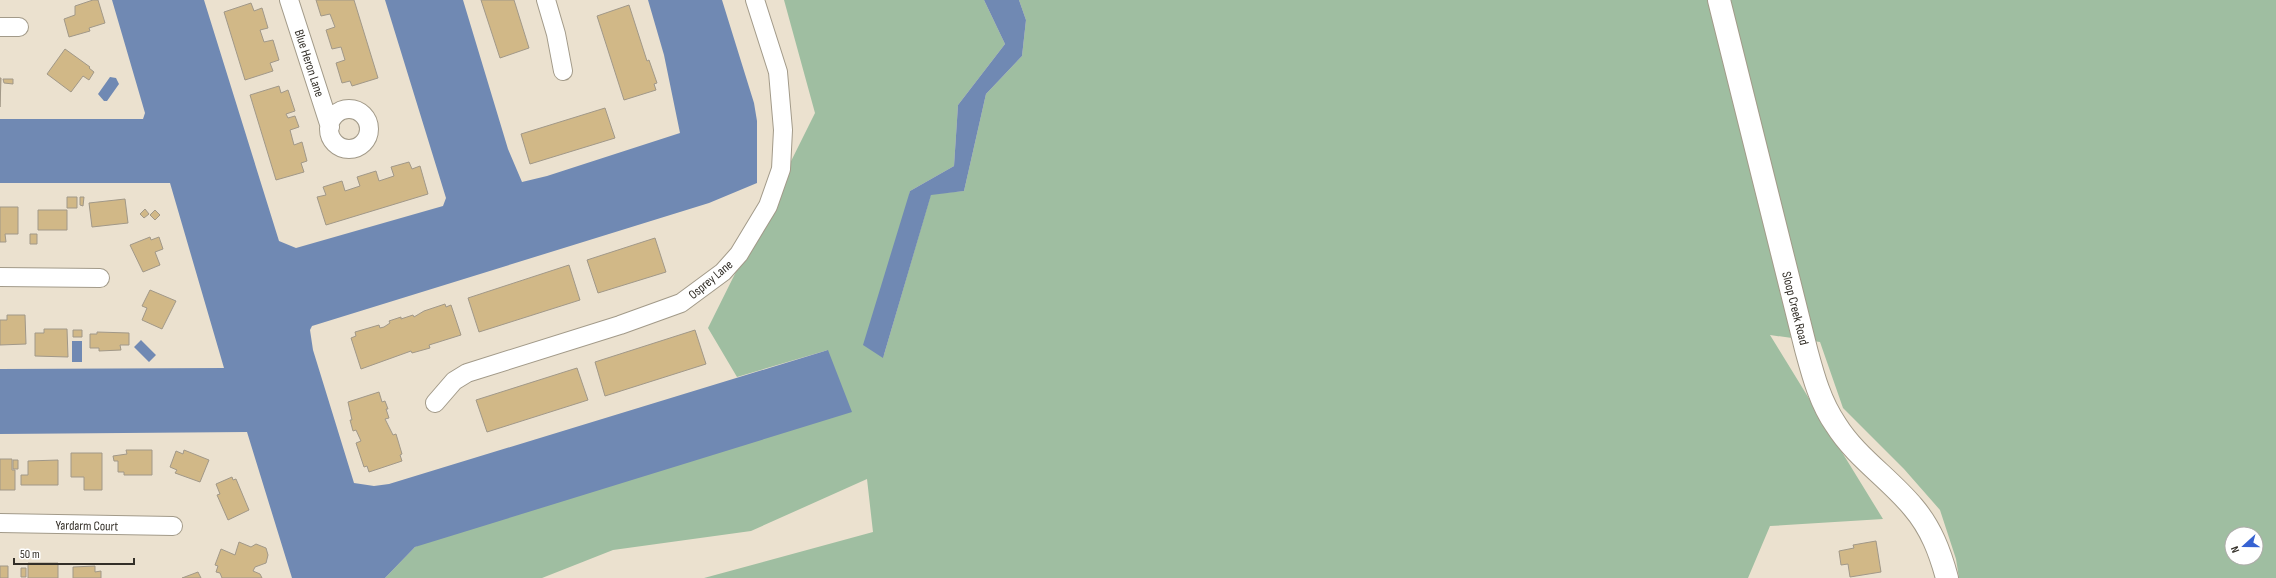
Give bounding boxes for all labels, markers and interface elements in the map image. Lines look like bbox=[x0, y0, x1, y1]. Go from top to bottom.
street label: Blue Heron Lane bbox=[291, 28, 327, 99]
street label: Osprey Lane bbox=[685, 257, 736, 303]
street label: Sloop Creek Road bbox=[1778, 270, 1812, 347]
street label: Yardarm Court bbox=[55, 517, 119, 535]
north arrow bbox=[2224, 526, 2264, 566]
scale bar bbox=[14, 540, 134, 566]
text: N bbox=[2228, 544, 2242, 554]
text: 50 m bbox=[20, 547, 40, 562]

